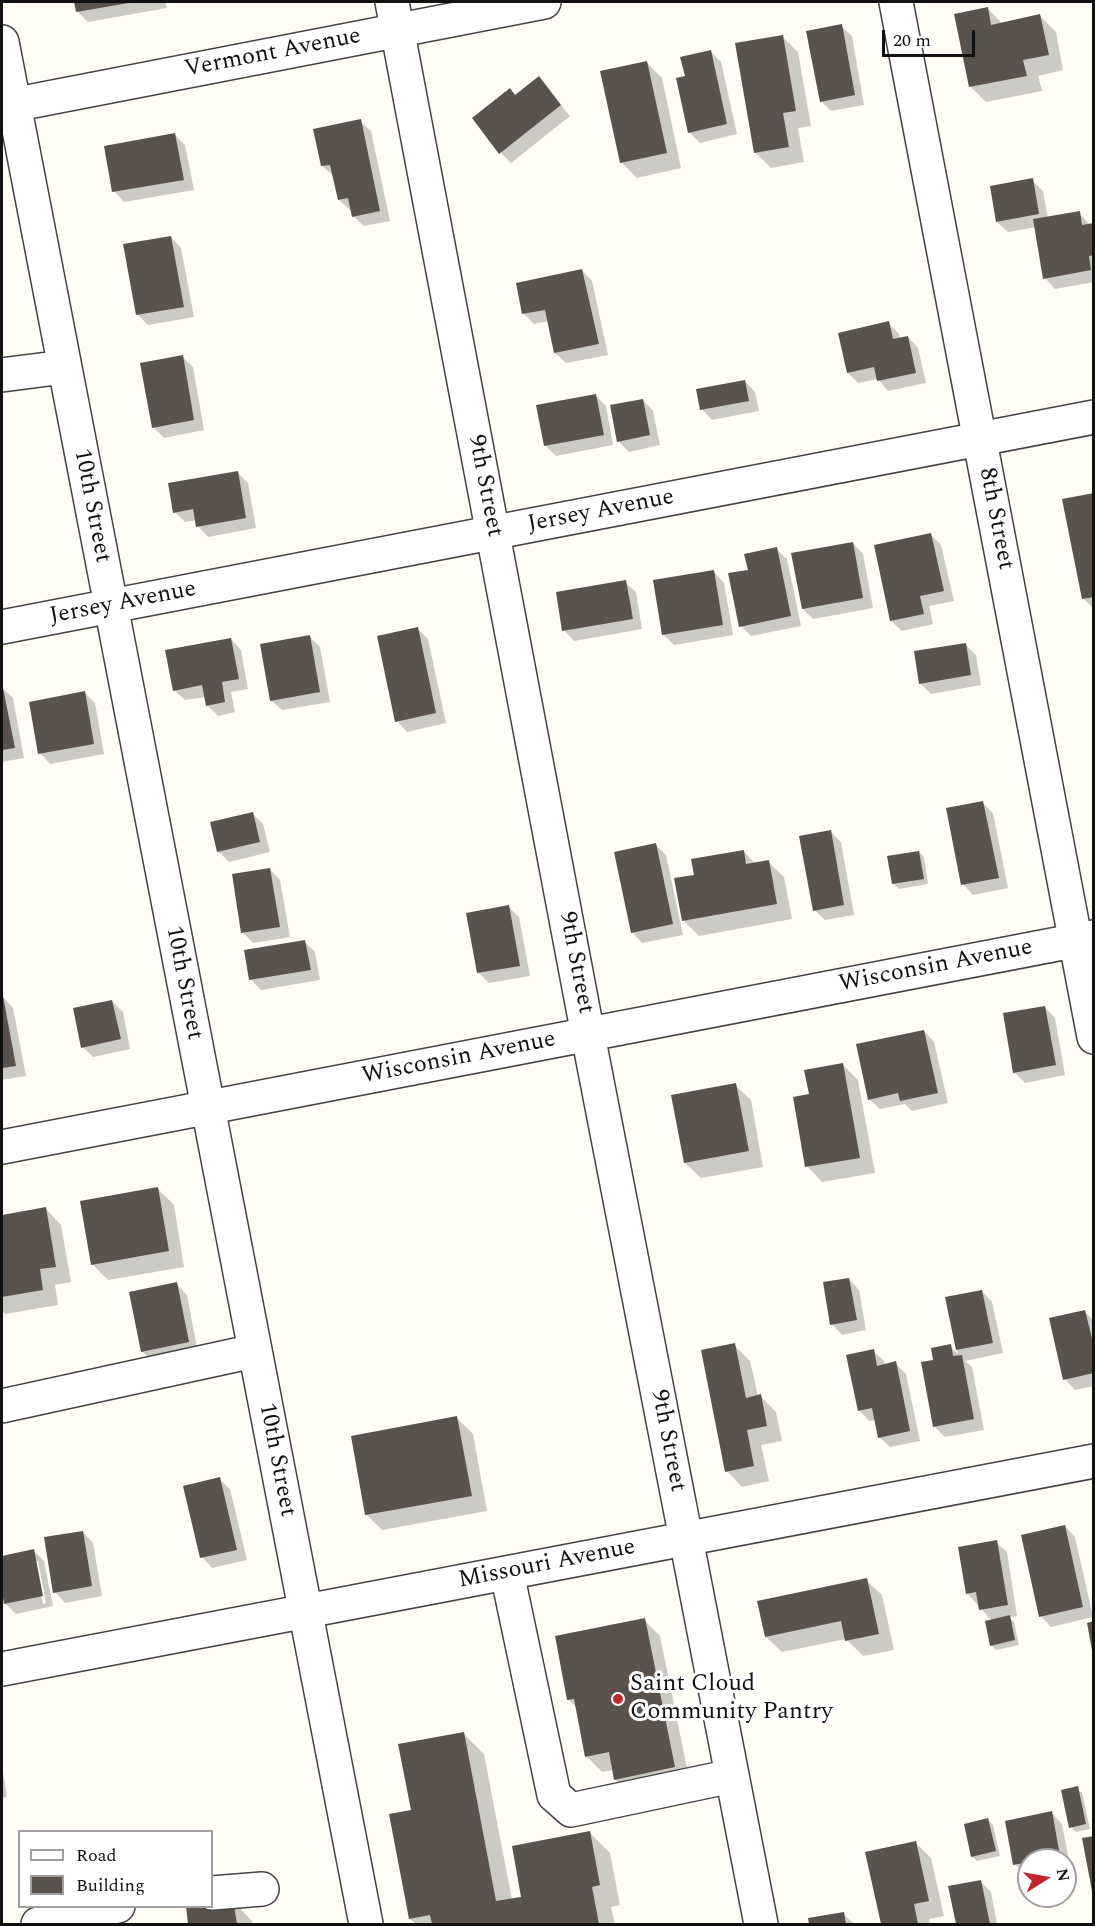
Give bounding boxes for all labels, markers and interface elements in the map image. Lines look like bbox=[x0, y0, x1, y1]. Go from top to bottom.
scale bar bbox=[885, 18, 978, 56]
street label: Vermont Avenue bbox=[182, 23, 364, 85]
text: 20 m bbox=[893, 27, 931, 54]
street label: 9th Street bbox=[460, 432, 508, 540]
street label: 10th Street bbox=[66, 447, 116, 565]
street label: 8th Street bbox=[971, 465, 1019, 573]
street label: Jersey Avenue bbox=[525, 484, 677, 540]
street label: Jersey Avenue bbox=[47, 576, 199, 632]
street label: 9th Street bbox=[551, 909, 599, 1017]
street label: 10th Street bbox=[158, 924, 208, 1042]
street label: Wisconsin Avenue bbox=[837, 934, 1035, 1000]
street label: Wisconsin Avenue bbox=[360, 1026, 558, 1092]
street label: 9th Street bbox=[643, 1387, 691, 1495]
street label: 10th Street bbox=[251, 1401, 301, 1519]
street label: Missouri Avenue bbox=[456, 1534, 638, 1596]
place label: Saint Cloud Community Pantry bbox=[630, 1671, 833, 1727]
marker: Saint Cloud Community Pantry bbox=[611, 1692, 625, 1706]
legend bbox=[18, 1830, 213, 1908]
text: Road bbox=[76, 1842, 117, 1869]
north arrow bbox=[1017, 1848, 1077, 1908]
text: N bbox=[1050, 1866, 1076, 1884]
text: Building bbox=[76, 1872, 145, 1899]

